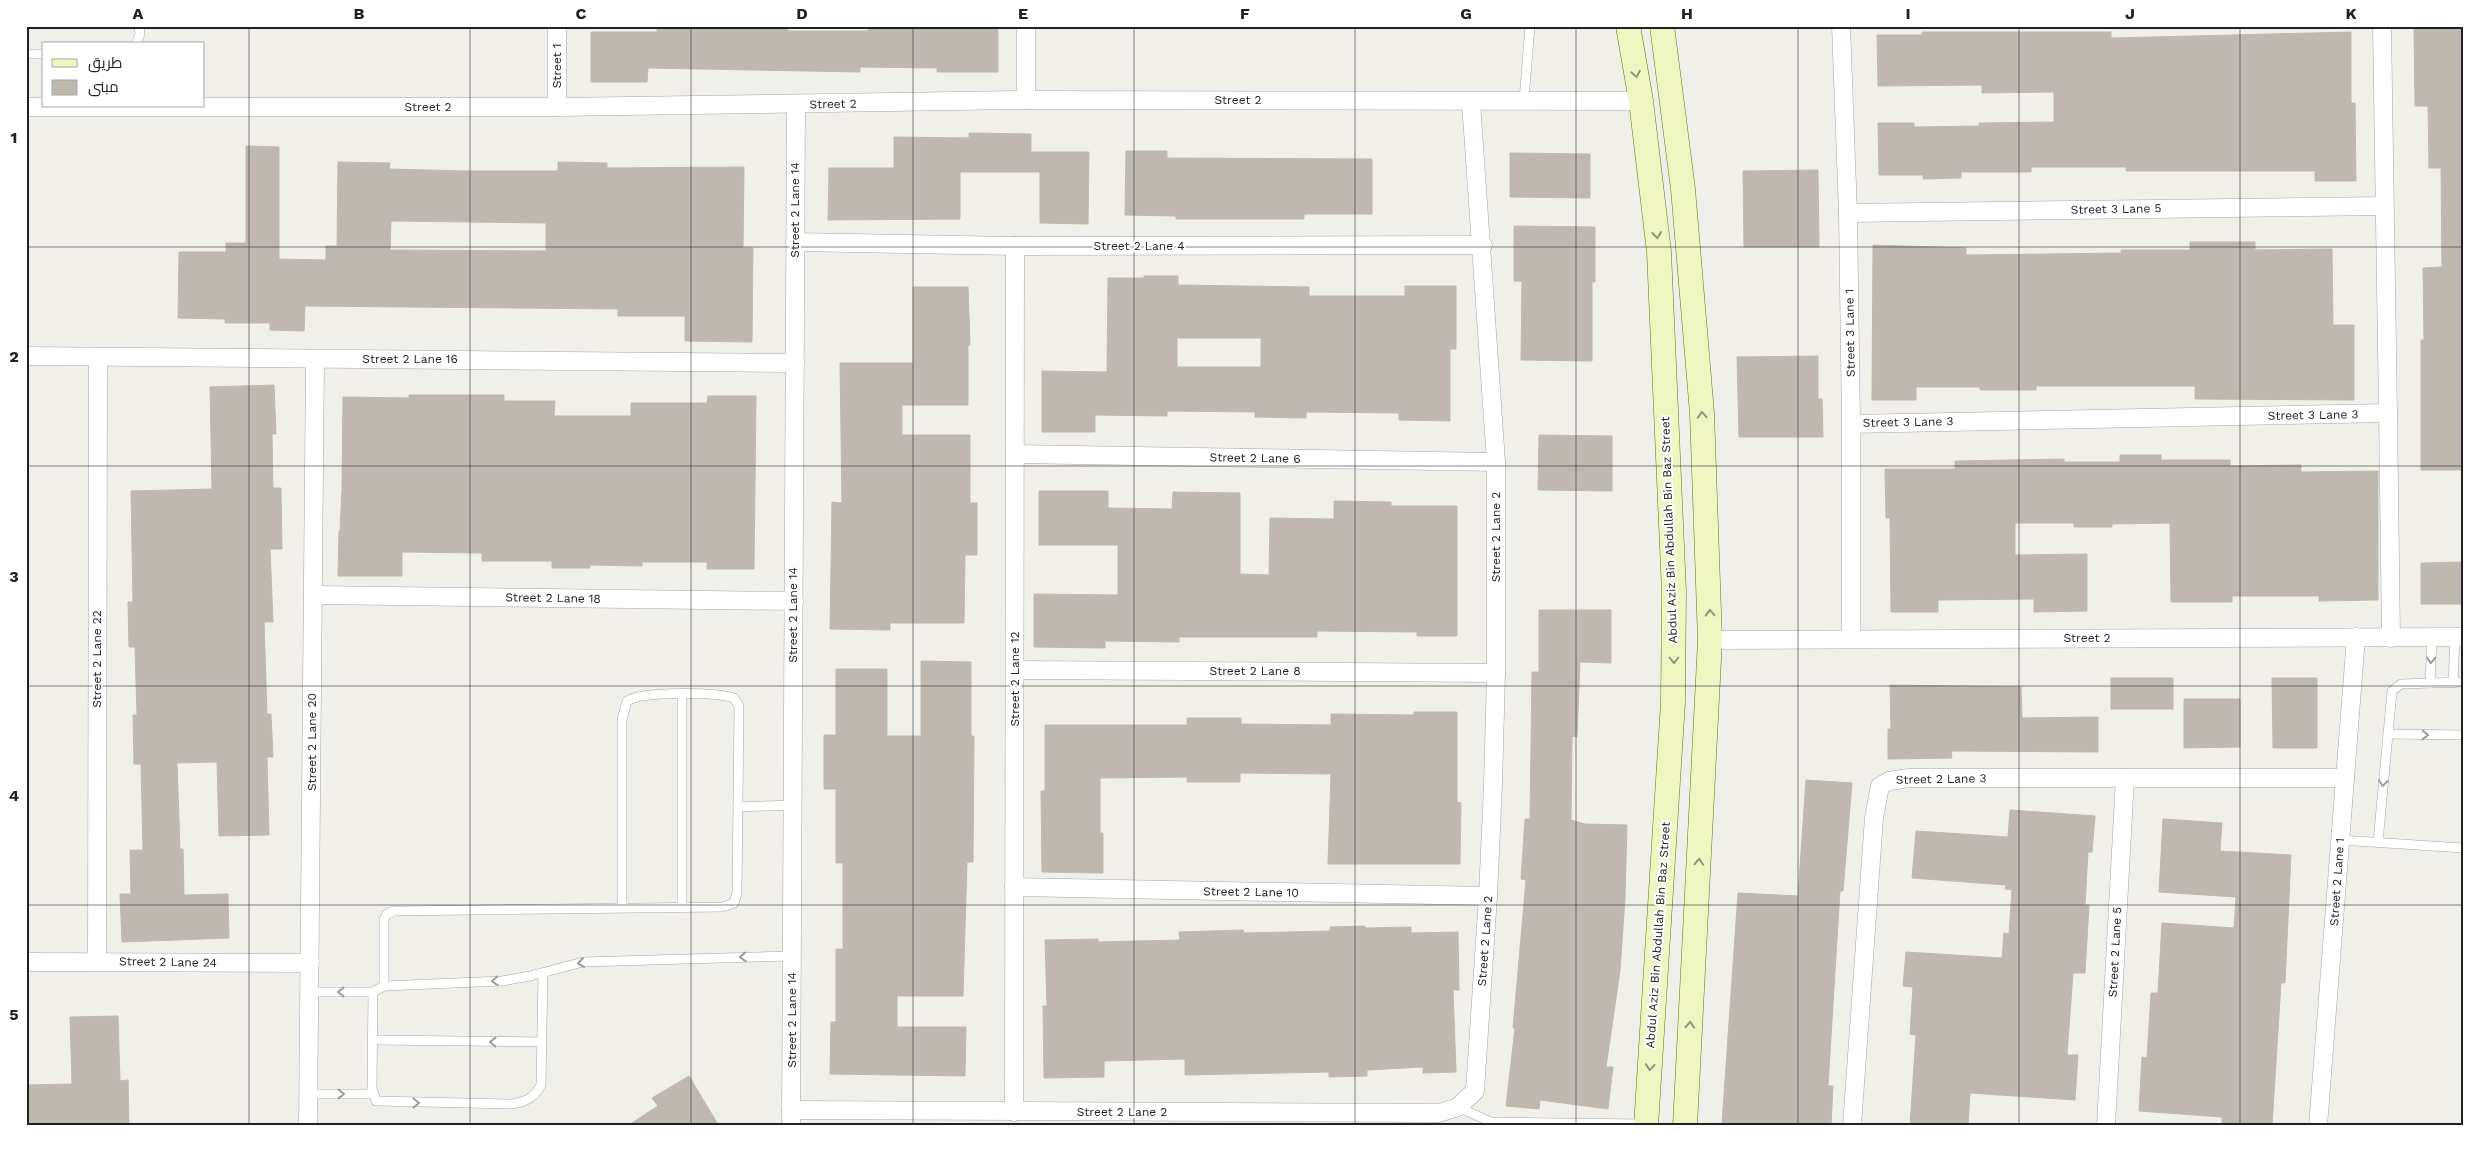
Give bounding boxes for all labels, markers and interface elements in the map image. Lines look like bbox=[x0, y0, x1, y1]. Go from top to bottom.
text: A bbox=[133, 4, 144, 23]
text: B bbox=[354, 4, 365, 23]
text: C bbox=[576, 4, 587, 23]
text: D bbox=[796, 4, 808, 23]
text: E bbox=[1018, 4, 1028, 23]
text: F bbox=[1240, 4, 1250, 23]
text: G bbox=[1460, 4, 1472, 23]
text: H bbox=[1681, 4, 1693, 23]
text: I bbox=[1905, 4, 1911, 23]
text: J bbox=[2125, 4, 2135, 23]
text: K bbox=[2345, 4, 2357, 23]
legend bbox=[42, 42, 205, 108]
street label: Street 1 bbox=[550, 44, 564, 88]
text: طريق bbox=[88, 54, 122, 73]
one-way arrow bbox=[1630, 70, 1640, 79]
text: مبنى bbox=[88, 78, 119, 97]
street label: Street 2 bbox=[1214, 93, 1262, 107]
street label: Street 2 bbox=[809, 97, 857, 111]
street label: Street 2 bbox=[404, 100, 452, 114]
text: 1 bbox=[11, 128, 17, 147]
street label: Street 2 Lane 14 bbox=[788, 162, 802, 258]
street label: Street 3 Lane 5 bbox=[2071, 201, 2161, 217]
one-way arrow bbox=[1651, 232, 1662, 240]
street label: Street 2 Lane 4 bbox=[1093, 239, 1185, 253]
street label: Street 3 Lane 1 bbox=[1842, 289, 1858, 377]
text: 2 bbox=[9, 347, 19, 366]
street label: Street 2 Lane 16 bbox=[362, 352, 458, 366]
street label: Street 3 Lane 3 bbox=[2268, 407, 2358, 423]
one-way arrow bbox=[1697, 411, 1708, 419]
street label: Street 3 Lane 3 bbox=[1863, 414, 1953, 430]
street label: Abdul Aziz Bin Abdullah Bin Baz Street bbox=[1658, 416, 1680, 644]
street label: Street 2 Lane 6 bbox=[1209, 450, 1301, 466]
street label: Street 2 Lane 2 bbox=[1489, 492, 1503, 582]
text: 3 bbox=[9, 567, 19, 586]
street label: Street 2 Lane 14 bbox=[786, 567, 800, 663]
street label: Street 2 Lane 18 bbox=[505, 590, 601, 606]
one-way arrow bbox=[1704, 608, 1715, 616]
street label: Street 2 Lane 22 bbox=[90, 610, 104, 708]
street label: Street 2 Lane 12 bbox=[1008, 631, 1022, 727]
street label: Street 2 bbox=[2063, 631, 2111, 645]
one-way arrow bbox=[1668, 656, 1679, 664]
one-way arrow bbox=[2425, 656, 2436, 664]
street label: Street 2 Lane 8 bbox=[1209, 664, 1301, 678]
street label: Street 2 Lane 20 bbox=[305, 693, 319, 791]
one-way arrow bbox=[2422, 730, 2430, 740]
street label: Street 2 Lane 3 bbox=[1896, 771, 1986, 787]
one-way arrow bbox=[2378, 779, 2389, 787]
text: 4 bbox=[9, 786, 19, 805]
street label: Abdul Aziz Bin Abdullah Bin Baz Street bbox=[1643, 821, 1673, 1049]
street label: Street 2 Lane 1 bbox=[2327, 838, 2347, 926]
one-way arrow bbox=[1693, 858, 1704, 866]
street label: Street 2 Lane 10 bbox=[1203, 884, 1299, 900]
street label: Street 2 Lane 2 bbox=[1475, 895, 1495, 987]
street label: Street 2 Lane 5 bbox=[2106, 906, 2124, 998]
one-way arrow bbox=[739, 952, 746, 962]
street label: Street 2 Lane 24 bbox=[119, 954, 217, 970]
one-way arrow bbox=[577, 957, 585, 968]
street label: Street 2 Lane 14 bbox=[785, 972, 799, 1068]
one-way arrow bbox=[490, 976, 498, 987]
one-way arrow bbox=[337, 987, 345, 997]
text: 5 bbox=[9, 1005, 19, 1024]
one-way arrow bbox=[1685, 1020, 1696, 1028]
one-way arrow bbox=[489, 1037, 497, 1047]
one-way arrow bbox=[1644, 1063, 1655, 1071]
one-way arrow bbox=[337, 1089, 345, 1099]
one-way arrow bbox=[412, 1098, 420, 1109]
street label: Street 2 Lane 2 bbox=[1077, 1105, 1167, 1119]

